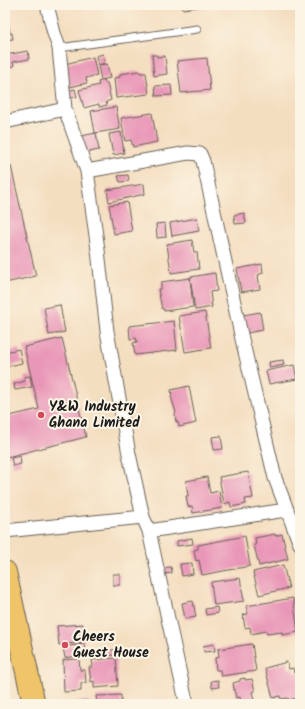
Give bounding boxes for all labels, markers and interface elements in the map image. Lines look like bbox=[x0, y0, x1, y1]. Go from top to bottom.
place label: Y&W Industry Ghana Limited bbox=[49, 396, 140, 434]
marker: Y&W Industry Ghana Limited bbox=[36, 410, 46, 420]
place label: Cheers Guest House bbox=[73, 626, 149, 664]
marker: Cheers Guest House bbox=[60, 640, 70, 650]

